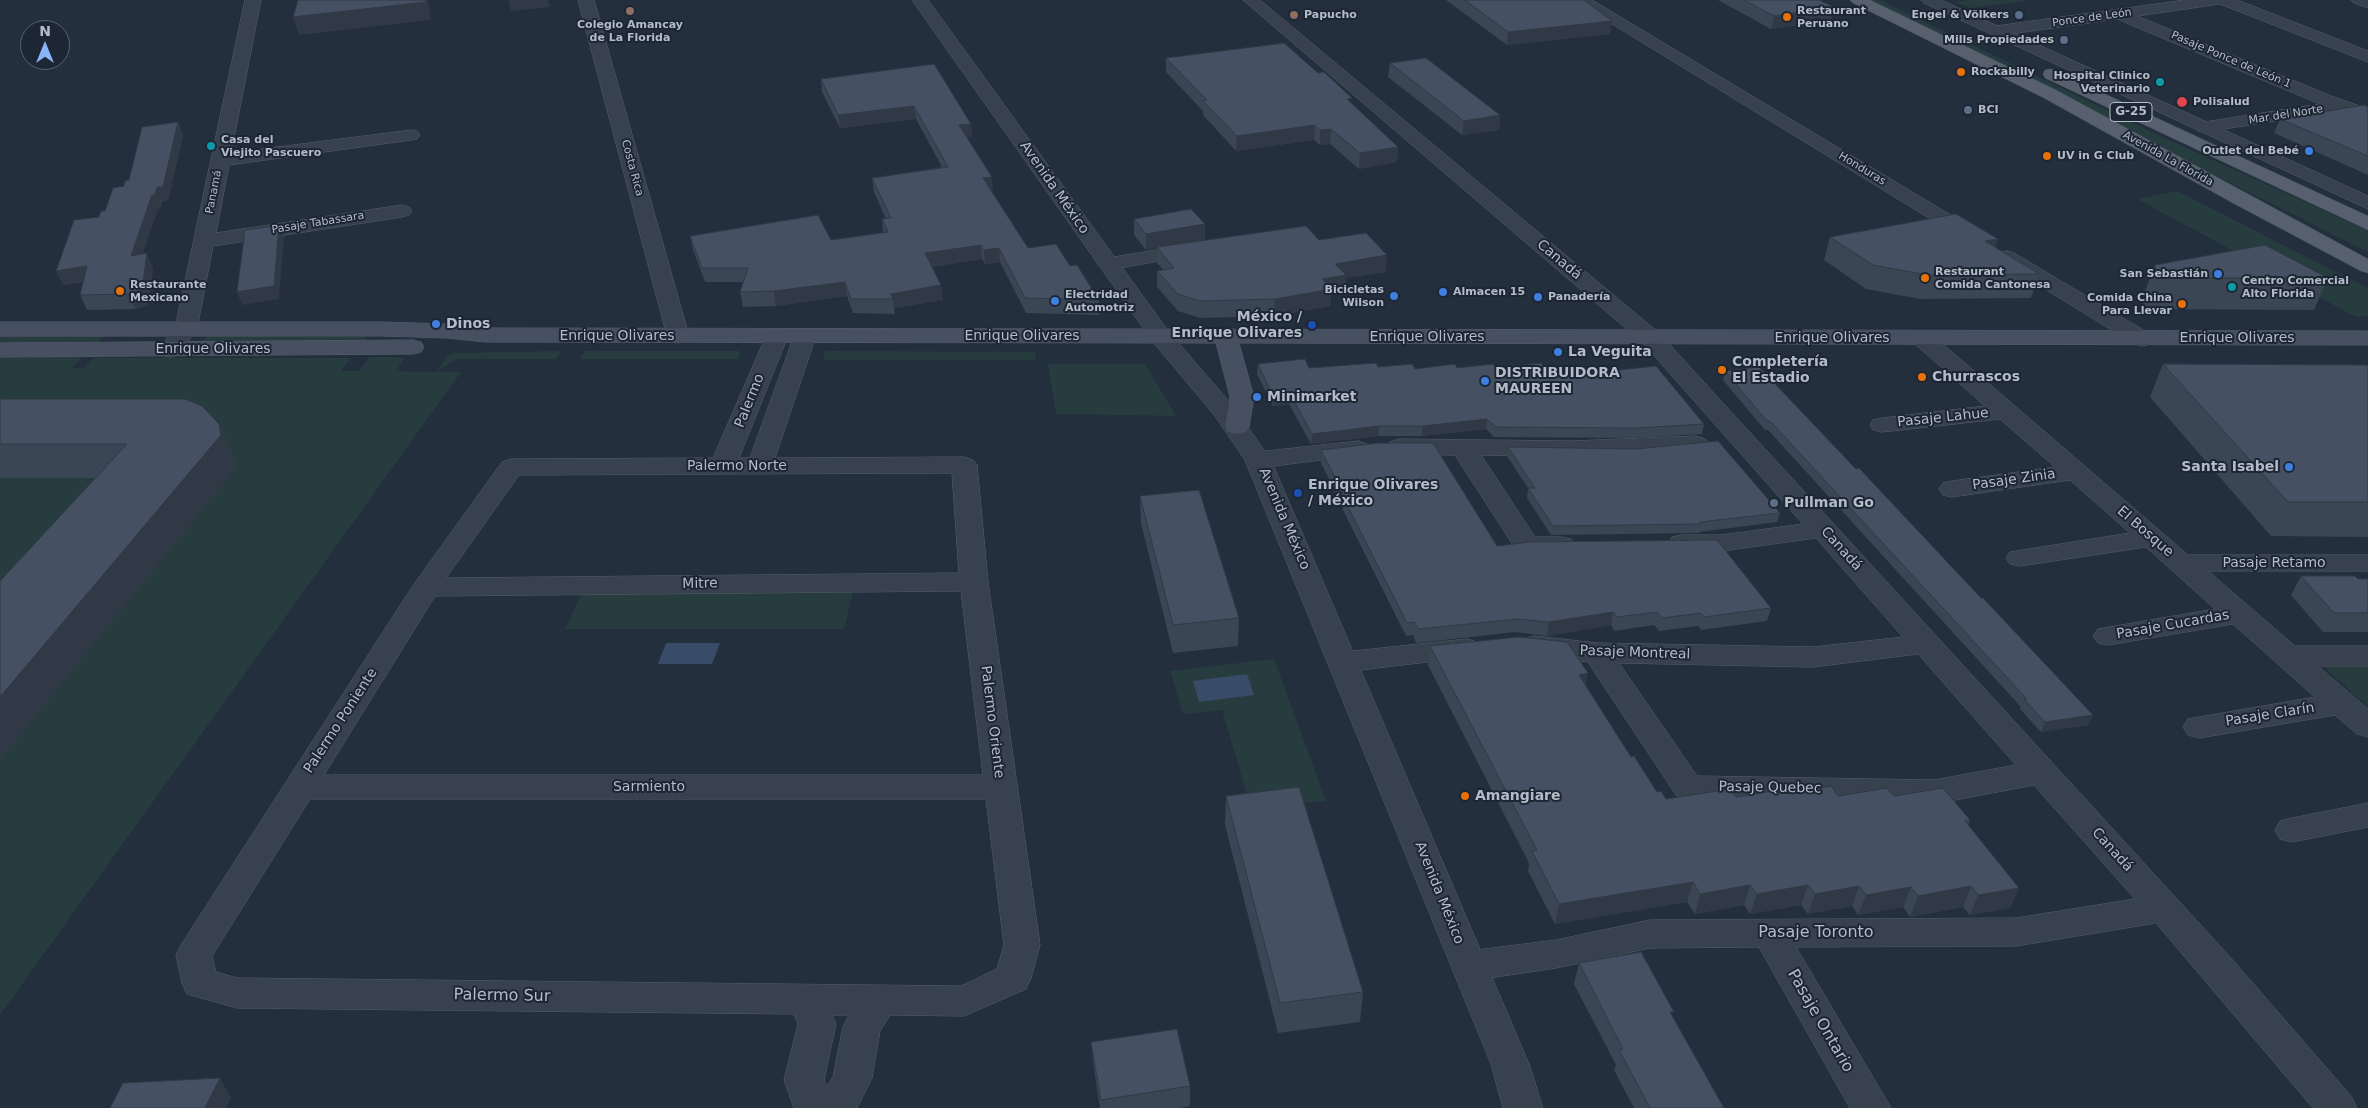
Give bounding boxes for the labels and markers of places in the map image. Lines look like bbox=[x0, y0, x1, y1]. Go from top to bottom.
place label: Restaurant Peruano bbox=[1797, 4, 1866, 30]
marker: Colegio Amancay de La Florida bbox=[624, 5, 636, 17]
place label: Papucho bbox=[1304, 8, 1357, 22]
place label: Engel & Völkers bbox=[1912, 8, 2009, 22]
marker: Papucho bbox=[1288, 9, 1300, 21]
marker: Engel & Völkers bbox=[2013, 9, 2025, 21]
marker: Restaurant Peruano bbox=[1781, 11, 1793, 23]
place label: Colegio Amancay de La Florida bbox=[577, 18, 683, 44]
place label: Mills Propiedades bbox=[1944, 33, 2054, 47]
marker: Mills Propiedades bbox=[2058, 34, 2070, 46]
place label: Rockabilly bbox=[1971, 65, 2035, 79]
marker: Rockabilly bbox=[1955, 66, 1967, 78]
place label: Hospital Clinico Veterinario bbox=[2053, 69, 2150, 95]
marker: Hospital Clinico Veterinario bbox=[2154, 76, 2166, 88]
marker: Polisalud bbox=[2175, 95, 2189, 109]
place label: Polisalud bbox=[2193, 95, 2250, 109]
place label: BCI bbox=[1978, 103, 1999, 117]
marker: BCI bbox=[1962, 104, 1974, 116]
place label: Casa del Viejito Pascuero bbox=[221, 133, 321, 159]
marker: Casa del Viejito Pascuero bbox=[205, 140, 217, 152]
place label: Outlet del Bebé bbox=[2202, 144, 2299, 158]
marker: Outlet del Bebé bbox=[2303, 145, 2315, 157]
place label: UV in G Club bbox=[2057, 149, 2134, 163]
marker: UV in G Club bbox=[2041, 150, 2053, 162]
place label: Restaurant Comida Cantonesa bbox=[1935, 265, 2050, 291]
place label: San Sebastián bbox=[2119, 267, 2208, 281]
marker: San Sebastián bbox=[2212, 268, 2224, 280]
marker: Restaurant Comida Cantonesa bbox=[1919, 272, 1931, 284]
place label: Centro Comercial Alto Florida bbox=[2242, 274, 2349, 300]
place label: Restaurante Mexicano bbox=[130, 278, 206, 304]
marker: Centro Comercial Alto Florida bbox=[2226, 281, 2238, 293]
place label: Bicicletas Wilson bbox=[1325, 283, 1384, 309]
marker: Restaurante Mexicano bbox=[114, 285, 126, 297]
place label: Almacen 15 bbox=[1453, 285, 1525, 299]
marker: Almacen 15 bbox=[1437, 286, 1449, 298]
place label: Electridad Automotriz bbox=[1065, 288, 1134, 314]
marker: Bicicletas Wilson bbox=[1388, 290, 1400, 302]
place label: Panadería bbox=[1548, 290, 1610, 304]
marker: Panadería bbox=[1532, 291, 1544, 303]
place label: Comida China Para Llevar bbox=[2087, 291, 2172, 317]
marker: Electridad Automotriz bbox=[1049, 295, 1061, 307]
marker: Comida China Para Llevar bbox=[2176, 298, 2188, 310]
place label: México / Enrique Olivares bbox=[1172, 309, 1302, 342]
place label: Dinos bbox=[446, 316, 490, 332]
marker: Dinos bbox=[430, 318, 442, 330]
marker: México / Enrique Olivares bbox=[1306, 319, 1318, 331]
place label: La Veguita bbox=[1568, 344, 1652, 360]
marker: La Veguita bbox=[1552, 346, 1564, 358]
place label: Completería El Estadio bbox=[1732, 354, 1828, 387]
marker: Completería El Estadio bbox=[1716, 364, 1728, 376]
place label: DISTRIBUIDORA MAUREEN bbox=[1495, 365, 1620, 398]
place label: Churrascos bbox=[1932, 369, 2020, 385]
marker: Churrascos bbox=[1916, 371, 1928, 383]
marker: DISTRIBUIDORA MAUREEN bbox=[1479, 375, 1491, 387]
place label: Minimarket bbox=[1267, 389, 1357, 405]
marker: Minimarket bbox=[1251, 391, 1263, 403]
place label: Santa Isabel bbox=[2181, 459, 2279, 475]
marker: Santa Isabel bbox=[2283, 461, 2295, 473]
place label: Enrique Olivares / México bbox=[1308, 477, 1438, 510]
marker: Enrique Olivares / México bbox=[1292, 487, 1304, 499]
place label: Pullman Go bbox=[1784, 495, 1874, 511]
marker: Pullman Go bbox=[1768, 497, 1780, 509]
place label: Amangiare bbox=[1475, 788, 1561, 804]
marker: Amangiare bbox=[1459, 790, 1471, 802]

